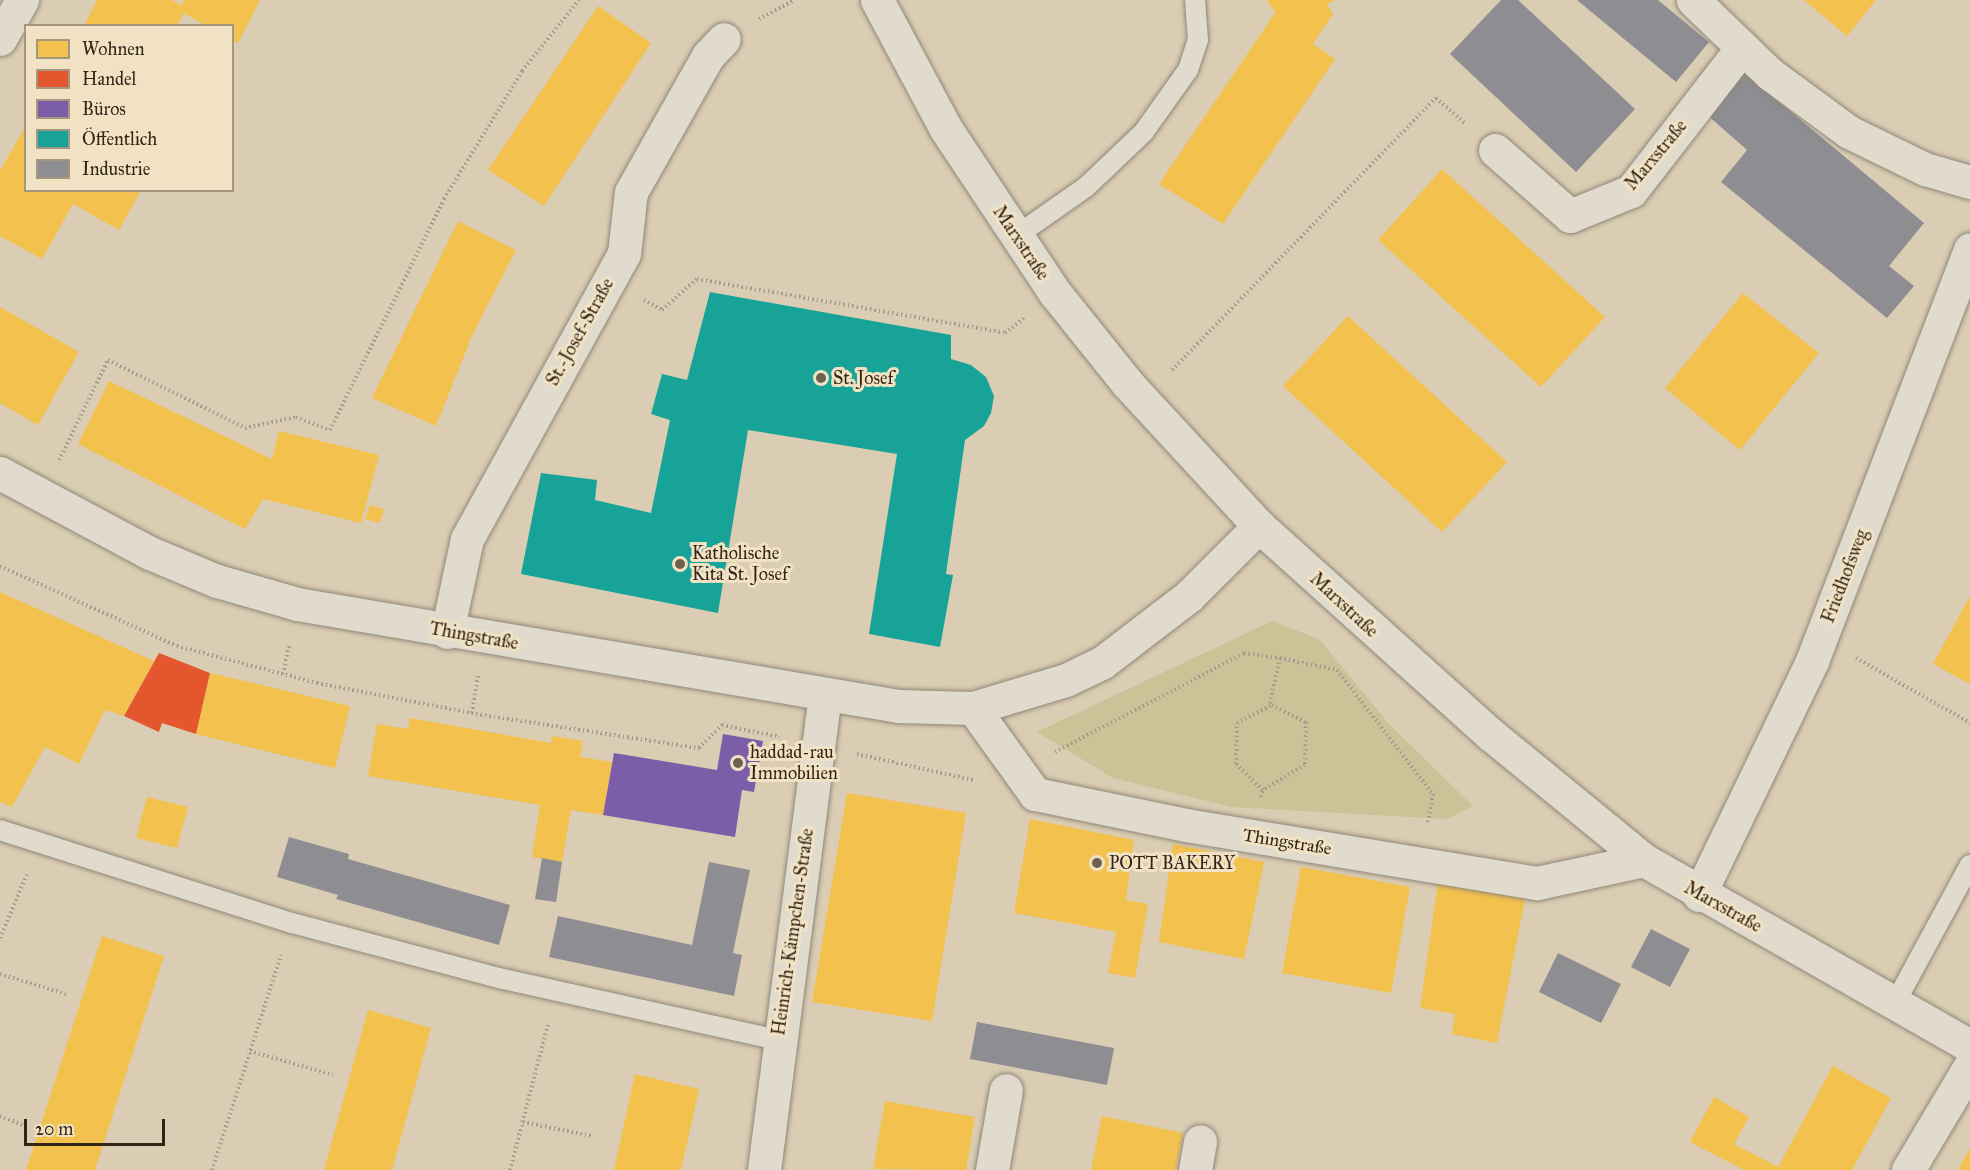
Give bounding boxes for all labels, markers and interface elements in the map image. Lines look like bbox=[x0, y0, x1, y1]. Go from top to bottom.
legend bbox=[24, 24, 234, 192]
text: Wohnen bbox=[82, 38, 144, 60]
text: Handel bbox=[82, 68, 136, 90]
text: Büros bbox=[82, 98, 126, 120]
street label: Marxstraße bbox=[1620, 115, 1692, 195]
text: Öffentlich bbox=[82, 128, 157, 150]
text: Industrie bbox=[82, 158, 150, 180]
street label: Marxstraße bbox=[988, 202, 1054, 284]
street label: St.-Josef-Straße bbox=[542, 275, 618, 389]
place label: St. Josef bbox=[833, 367, 894, 389]
marker: St. Josef bbox=[814, 371, 828, 385]
street label: Friedhofsweg bbox=[1817, 526, 1873, 626]
place label: Katholische Kita St. Josef bbox=[692, 543, 788, 586]
marker: Katholische Kita St. Josef bbox=[673, 557, 687, 571]
street label: Marxstraße bbox=[1306, 568, 1382, 642]
street label: Thingstraße bbox=[428, 618, 520, 654]
place label: haddad-rau Immobilien bbox=[750, 742, 838, 784]
marker: haddad-rau Immobilien bbox=[731, 756, 745, 770]
street label: Thingstraße bbox=[1241, 824, 1333, 860]
street label: Heinrich-Kämpchen-Straße bbox=[768, 827, 818, 1037]
place label: POTT BAKERY bbox=[1109, 852, 1235, 874]
marker: POTT BAKERY bbox=[1090, 856, 1104, 870]
street label: Marxstraße bbox=[1681, 877, 1765, 937]
scale bar bbox=[27, 1107, 168, 1145]
text: 20 m bbox=[35, 1118, 73, 1140]

